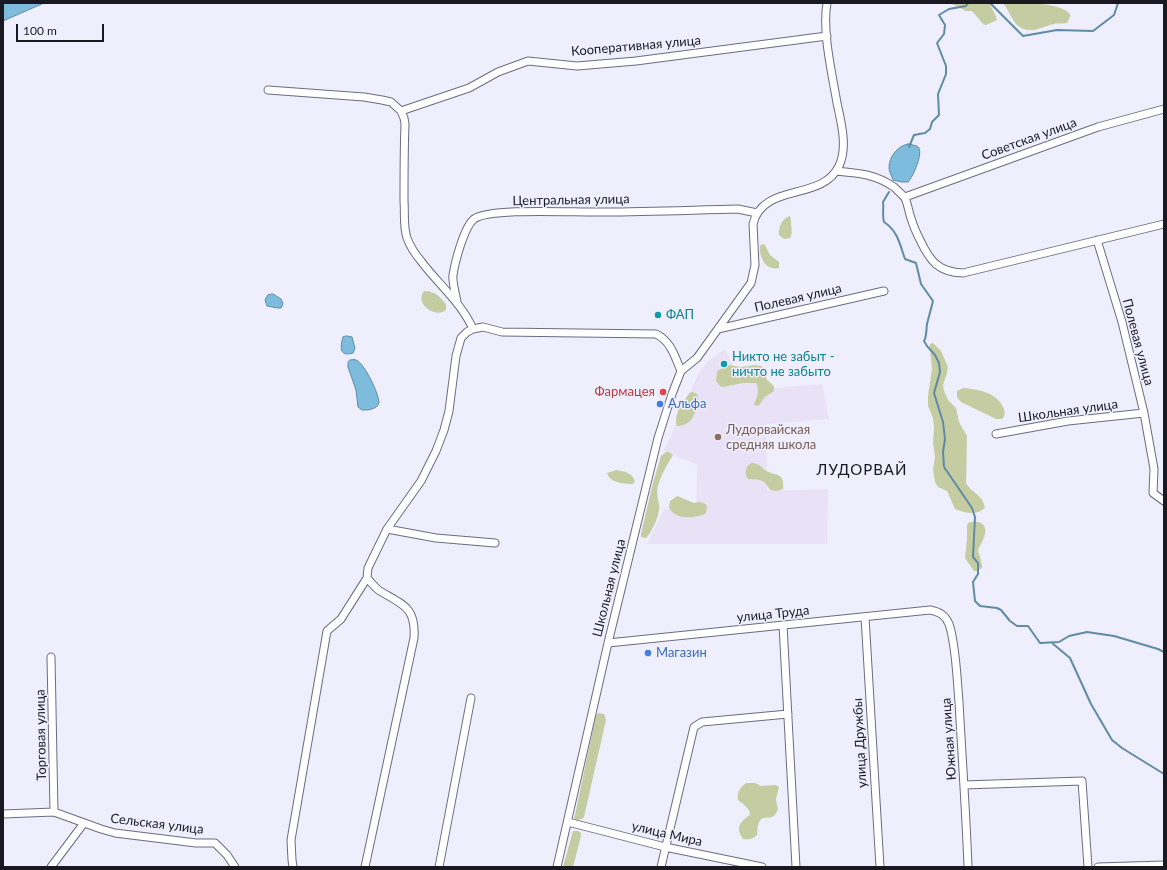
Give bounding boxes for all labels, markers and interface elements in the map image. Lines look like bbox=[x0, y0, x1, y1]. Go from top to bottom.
scale bar bbox=[18, 16, 106, 42]
text: 100 m bbox=[23, 23, 57, 38]
street label: Кооперативная улица bbox=[570, 33, 702, 59]
street label: Советская улица bbox=[979, 115, 1079, 163]
street label: Центральная улица bbox=[512, 191, 630, 209]
street label: Полевая улица bbox=[753, 280, 843, 316]
street label: Полевая улица bbox=[1119, 297, 1157, 387]
place label: ФАП bbox=[666, 307, 694, 323]
marker: ФАП bbox=[653, 310, 663, 320]
place label: Никто не забыт - ничто не забыто bbox=[732, 349, 835, 380]
marker: Никто не забыт - ничто не забыто bbox=[719, 359, 729, 369]
place label: Фармацея bbox=[595, 384, 655, 400]
marker: Фармацея bbox=[658, 387, 668, 397]
place label: Альфа bbox=[668, 396, 706, 412]
street label: Школьная улица bbox=[1017, 396, 1119, 426]
marker: Альфа bbox=[655, 399, 665, 409]
place label: Лудорвайская средняя школа bbox=[726, 422, 816, 453]
marker: Лудорвайская средняя школа bbox=[713, 432, 723, 442]
district label: ЛУДОРВАЙ bbox=[817, 461, 907, 479]
street label: Школьная улица bbox=[589, 537, 629, 639]
street label: улица Труда bbox=[736, 602, 810, 626]
place label: Магазин bbox=[656, 645, 707, 661]
marker: Магазин bbox=[643, 648, 653, 658]
street label: Торговая улица bbox=[32, 689, 50, 781]
street label: Южная улица bbox=[938, 697, 960, 781]
street label: улица Дружбы bbox=[850, 698, 870, 788]
street label: Сельская улица bbox=[109, 811, 205, 837]
street label: улица Мира bbox=[630, 818, 704, 850]

